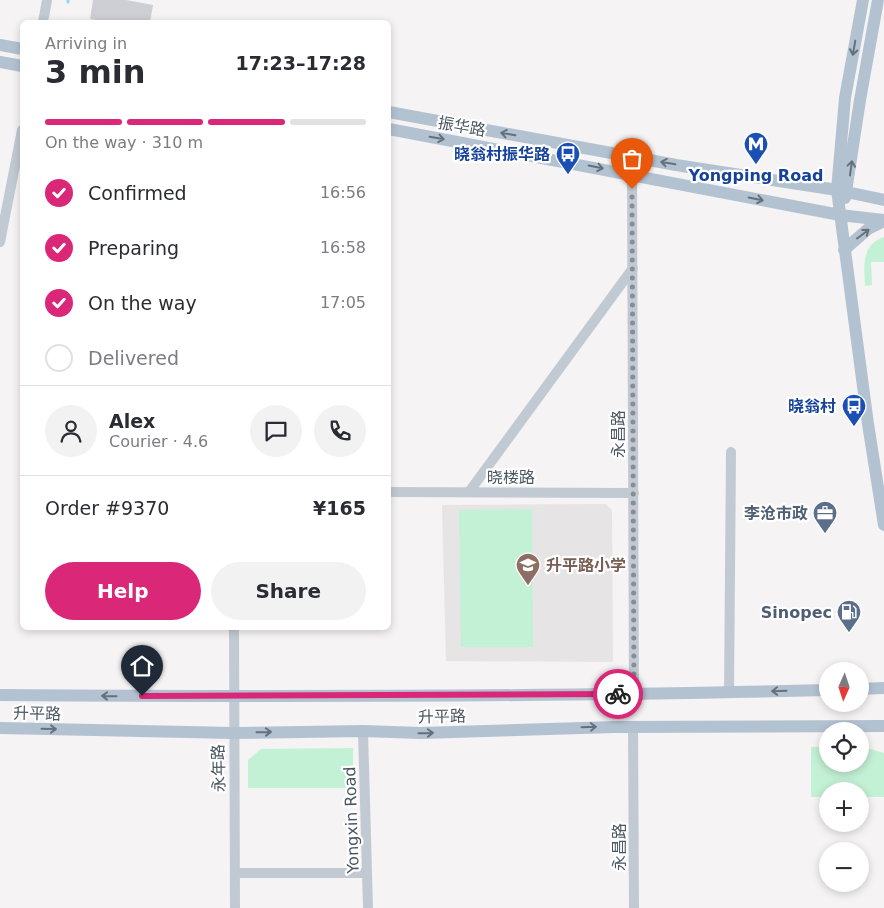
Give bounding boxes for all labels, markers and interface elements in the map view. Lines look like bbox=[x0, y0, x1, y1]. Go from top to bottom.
text: Arriving in bbox=[45, 34, 127, 53]
one-way arrow bbox=[848, 40, 858, 56]
text: 17:23–17:28 bbox=[236, 52, 366, 74]
text: 3 min bbox=[45, 53, 146, 91]
street label: 振华路 bbox=[437, 113, 487, 140]
one-way arrow bbox=[501, 128, 517, 138]
metro station icon: Yongping Road bbox=[743, 131, 769, 165]
text: On the way · 310 m bbox=[45, 133, 203, 152]
one-way arrow bbox=[428, 133, 444, 143]
pin bbox=[611, 138, 653, 189]
bus stop icon: 晓翁村振华路 bbox=[555, 141, 581, 175]
place label: 晓翁村振华路 bbox=[454, 145, 550, 164]
icon: bag bbox=[618, 145, 646, 173]
one-way arrow bbox=[661, 158, 677, 168]
one-way arrow bbox=[846, 160, 856, 176]
one-way arrow bbox=[588, 163, 604, 173]
place label: Yongping Road bbox=[688, 166, 823, 185]
icon: check bbox=[45, 179, 73, 207]
text: Confirmed bbox=[88, 182, 187, 204]
text: 16:56 bbox=[320, 183, 366, 202]
one-way arrow bbox=[748, 194, 764, 204]
one-way arrow bbox=[856, 229, 870, 239]
icon: check bbox=[45, 234, 73, 262]
text: Preparing bbox=[88, 237, 179, 259]
text: 16:58 bbox=[320, 238, 366, 257]
icon: check bbox=[45, 289, 73, 317]
text: On the way bbox=[88, 292, 197, 314]
text: 17:05 bbox=[320, 293, 366, 312]
text: Delivered bbox=[88, 347, 179, 369]
bus stop icon: 晓翁村 bbox=[841, 393, 867, 427]
place label: 晓翁村 bbox=[788, 397, 836, 416]
button: person bbox=[45, 405, 97, 457]
button: chat bbox=[250, 405, 302, 457]
button: phone bbox=[314, 405, 366, 457]
text: Alex bbox=[109, 410, 155, 432]
street label: 永昌路 bbox=[609, 410, 628, 458]
text: Courier · 4.6 bbox=[109, 432, 208, 451]
street label: 晓楼路 bbox=[487, 468, 535, 487]
text: Order #9370 bbox=[45, 497, 169, 519]
text: ¥165 bbox=[313, 497, 366, 519]
office icon: 李沧市政 bbox=[812, 500, 838, 534]
place label: 李沧市政 bbox=[744, 504, 808, 523]
school or university icon: 升平路小学 bbox=[515, 552, 541, 586]
place label: 升平路小学 bbox=[546, 556, 626, 575]
button: Help bbox=[45, 562, 201, 620]
button: Share bbox=[211, 562, 366, 620]
fuel station icon: Sinopec bbox=[836, 599, 862, 633]
place label: Sinopec bbox=[761, 603, 832, 622]
pin bbox=[121, 645, 163, 696]
icon: home bbox=[128, 652, 156, 680]
north arrow bbox=[819, 662, 869, 712]
map controls bbox=[819, 662, 869, 892]
courier bbox=[593, 669, 643, 719]
icon: bike bbox=[604, 680, 632, 708]
one-way arrow bbox=[771, 686, 788, 696]
one-way arrow bbox=[101, 691, 117, 700]
street label: 升平路 bbox=[13, 704, 61, 723]
street label: 升平路 bbox=[418, 707, 466, 726]
button: locate bbox=[819, 722, 869, 772]
one-way arrow bbox=[580, 723, 596, 732]
one-way arrow bbox=[40, 725, 56, 734]
one-way arrow bbox=[255, 727, 271, 737]
one-way arrow bbox=[418, 728, 434, 738]
street label: 永年路 bbox=[209, 744, 228, 792]
street label: Yongxin Road bbox=[340, 766, 363, 875]
button: + bbox=[819, 782, 869, 832]
street label: 永昌路 bbox=[610, 823, 629, 871]
button: − bbox=[819, 842, 869, 892]

